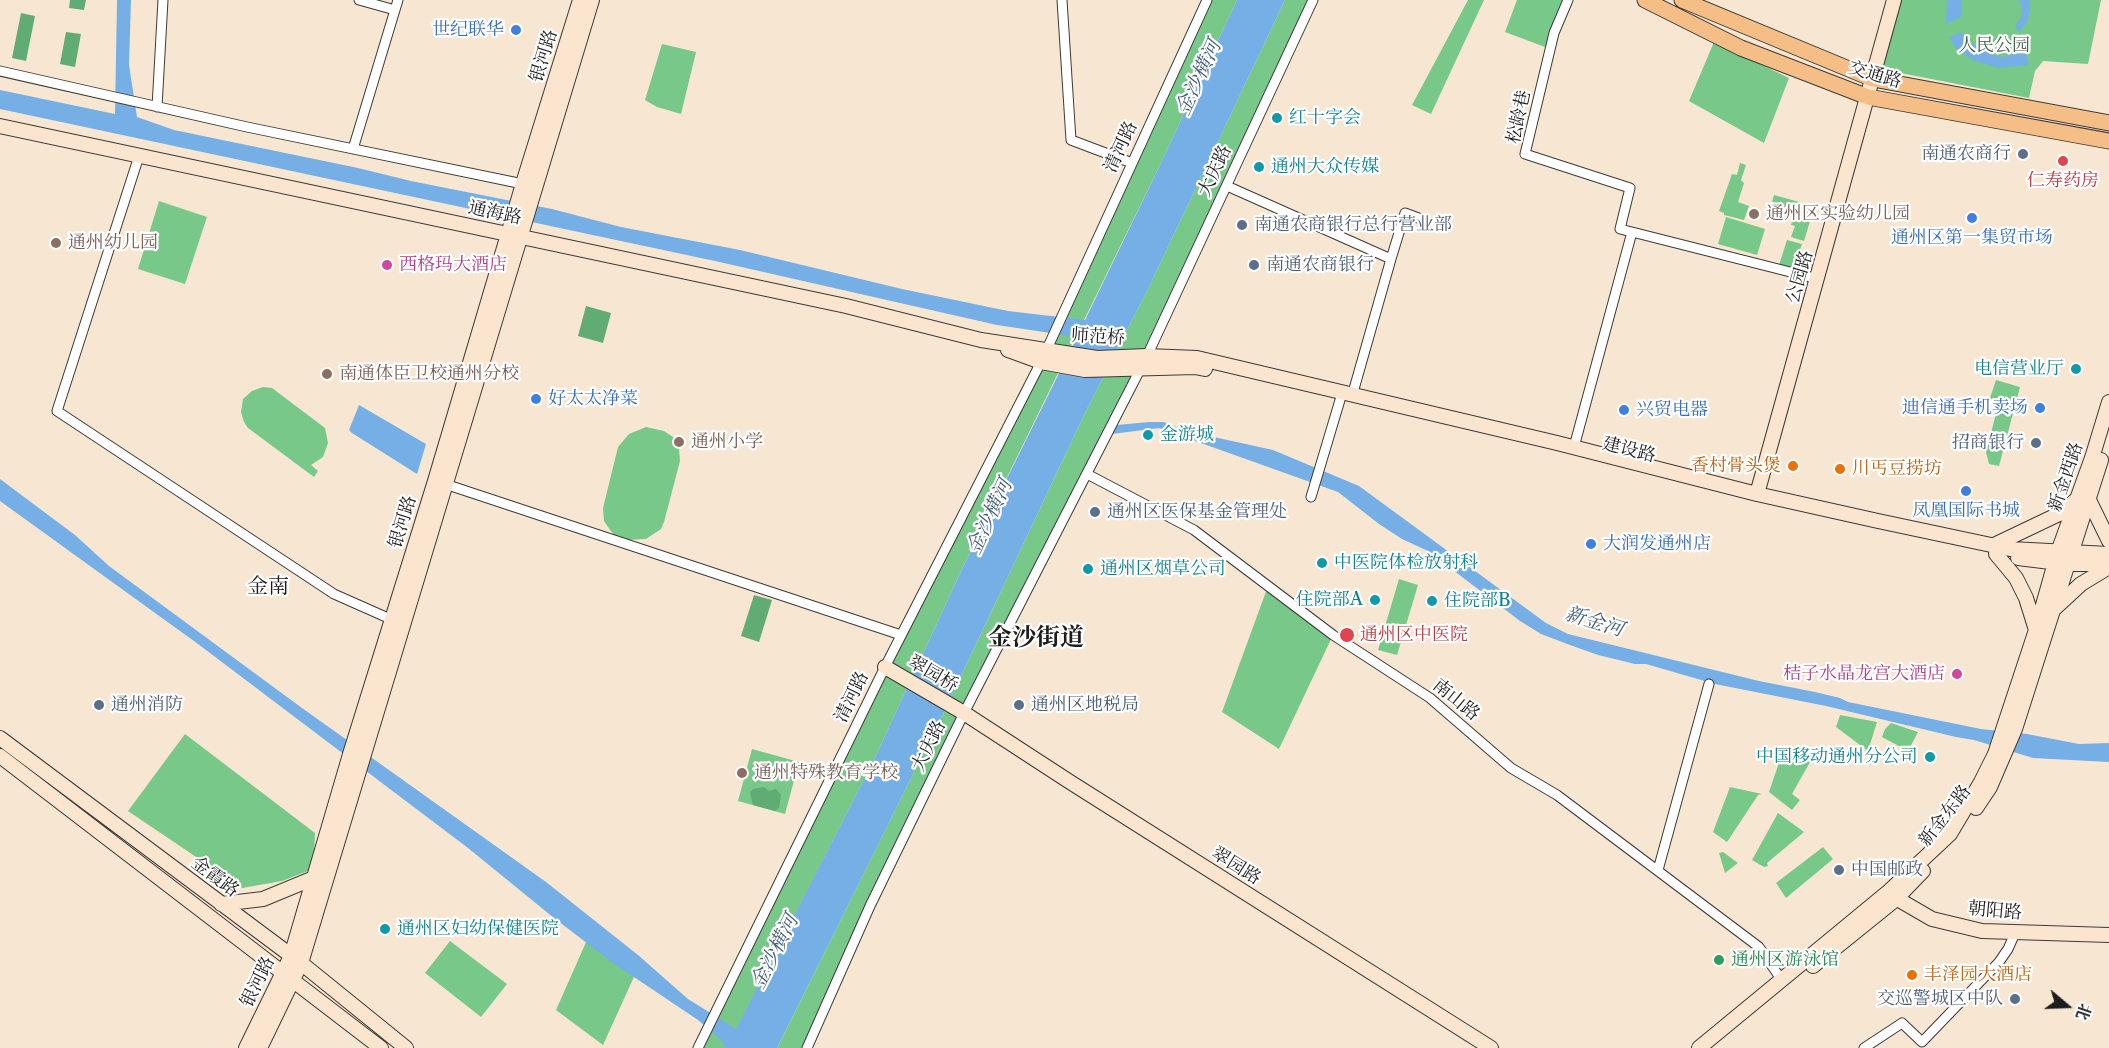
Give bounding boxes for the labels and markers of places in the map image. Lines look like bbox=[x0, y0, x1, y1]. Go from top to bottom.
place label: 世纪联华 bbox=[432, 19, 504, 41]
marker: 世纪联华 bbox=[509, 23, 523, 37]
place label: 红十字会 bbox=[1289, 107, 1361, 129]
marker: 红十字会 bbox=[1270, 111, 1284, 125]
place label: 南通农商行 bbox=[1921, 143, 2011, 165]
marker: 南通农商行 bbox=[2016, 147, 2030, 161]
marker: 仁寿药房 bbox=[2056, 154, 2070, 168]
place label: 通州大众传媒 bbox=[1271, 156, 1379, 178]
marker: 通州大众传媒 bbox=[1252, 160, 1266, 174]
place label: 仁寿药房 bbox=[2027, 170, 2099, 192]
place label: 通州区实验幼儿园 bbox=[1766, 203, 1910, 225]
marker: 通州区实验幼儿园 bbox=[1747, 207, 1761, 221]
marker: 通州区第一集贸市场 bbox=[1965, 211, 1979, 225]
place label: 南通农商银行总行营业部 bbox=[1254, 214, 1452, 236]
marker: 南通农商银行总行营业部 bbox=[1235, 218, 1249, 232]
place label: 通州区第一集贸市场 bbox=[1891, 227, 2053, 249]
place label: 通州幼儿园 bbox=[68, 232, 158, 254]
marker: 通州幼儿园 bbox=[49, 236, 63, 250]
place label: 西格玛大酒店 bbox=[399, 254, 507, 276]
place label: 南通农商银行 bbox=[1266, 254, 1374, 276]
marker: 西格玛大酒店 bbox=[380, 258, 394, 272]
marker: 南通农商银行 bbox=[1247, 258, 1261, 272]
place label: 电信营业厅 bbox=[1974, 358, 2064, 380]
marker: 电信营业厅 bbox=[2069, 362, 2083, 376]
place label: 南通体臣卫校通州分校 bbox=[339, 363, 519, 385]
marker: 南通体臣卫校通州分校 bbox=[320, 367, 334, 381]
place label: 好太太净菜 bbox=[548, 388, 638, 410]
marker: 好太太净菜 bbox=[529, 392, 543, 406]
place label: 迪信通手机卖场 bbox=[1902, 397, 2028, 419]
place label: 兴贸电器 bbox=[1636, 399, 1708, 421]
marker: 迪信通手机卖场 bbox=[2033, 401, 2047, 415]
marker: 兴贸电器 bbox=[1617, 403, 1631, 417]
place label: 金游城 bbox=[1160, 424, 1214, 446]
marker: 金游城 bbox=[1141, 428, 1155, 442]
place label: 通州小学 bbox=[691, 431, 763, 453]
place label: 招商银行 bbox=[1952, 432, 2024, 454]
marker: 通州小学 bbox=[672, 435, 686, 449]
marker: 招商银行 bbox=[2029, 436, 2043, 450]
place label: 香村骨头煲 bbox=[1691, 455, 1781, 477]
place label: 川丐豆捞坊 bbox=[1852, 458, 1942, 480]
marker: 香村骨头煲 bbox=[1786, 459, 1800, 473]
marker: 川丐豆捞坊 bbox=[1833, 462, 1847, 476]
marker: 凤凰国际书城 bbox=[1959, 484, 1973, 498]
place label: 凤凰国际书城 bbox=[1912, 500, 2020, 522]
place label: 通州区医保基金管理处 bbox=[1107, 501, 1287, 523]
marker: 通州区医保基金管理处 bbox=[1088, 505, 1102, 519]
place label: 大润发通州店 bbox=[1603, 533, 1711, 555]
marker: 大润发通州店 bbox=[1584, 537, 1598, 551]
place label: 中医院体检放射科 bbox=[1334, 552, 1478, 574]
marker: 中医院体检放射科 bbox=[1315, 556, 1329, 570]
place label: 通州区烟草公司 bbox=[1100, 558, 1226, 580]
marker: 通州区烟草公司 bbox=[1081, 562, 1095, 576]
place label: 住院部A bbox=[1296, 589, 1363, 611]
place label: 住院部B bbox=[1444, 590, 1511, 612]
marker: 住院部A bbox=[1368, 593, 1382, 607]
marker: 住院部B bbox=[1425, 594, 1439, 608]
place label: 通州区中医院 bbox=[1360, 624, 1468, 646]
marker: 通州区中医院 bbox=[1338, 626, 1356, 644]
place label: 桔子水晶龙宫大酒店 bbox=[1783, 663, 1945, 685]
marker: 桔子水晶龙宫大酒店 bbox=[1950, 667, 1964, 681]
place label: 通州消防 bbox=[111, 694, 183, 716]
place label: 通州区地税局 bbox=[1031, 694, 1139, 716]
marker: 通州消防 bbox=[92, 698, 106, 712]
marker: 通州区地税局 bbox=[1012, 698, 1026, 712]
place label: 中国移动通州分公司 bbox=[1756, 746, 1918, 768]
marker: 中国移动通州分公司 bbox=[1923, 750, 1937, 764]
place label: 通州特殊教育学校 bbox=[754, 762, 898, 784]
marker: 通州特殊教育学校 bbox=[735, 766, 749, 780]
place label: 中国邮政 bbox=[1851, 859, 1923, 881]
marker: 中国邮政 bbox=[1832, 863, 1846, 877]
place label: 通州区妇幼保健医院 bbox=[397, 918, 559, 940]
marker: 通州区妇幼保健医院 bbox=[378, 922, 392, 936]
place label: 通州区游泳馆 bbox=[1731, 949, 1839, 971]
marker: 通州区游泳馆 bbox=[1712, 953, 1726, 967]
place label: 丰泽园大酒店 bbox=[1924, 964, 2032, 986]
marker: 丰泽园大酒店 bbox=[1905, 968, 1919, 982]
place label: 交巡警城区中队 bbox=[1877, 988, 2003, 1010]
marker: 交巡警城区中队 bbox=[2008, 992, 2022, 1006]

